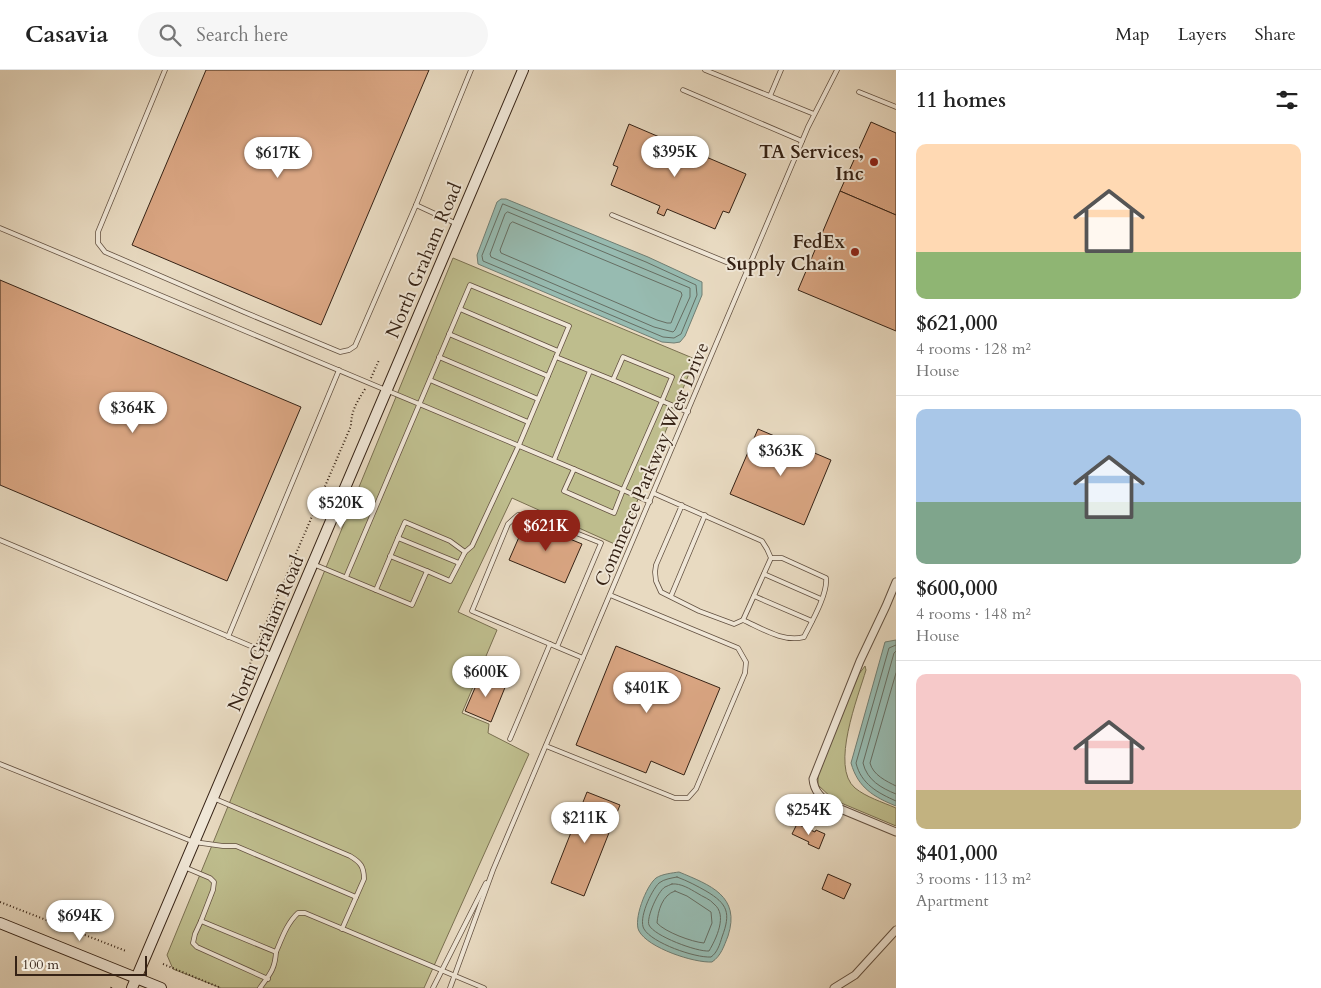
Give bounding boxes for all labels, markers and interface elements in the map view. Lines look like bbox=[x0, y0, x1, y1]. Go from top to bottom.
search box bbox=[138, 12, 488, 57]
text: Casavia bbox=[25, 18, 108, 51]
icon: search bbox=[156, 21, 184, 49]
text: Search here bbox=[196, 22, 288, 48]
text: Map bbox=[1115, 22, 1150, 47]
text: Layers bbox=[1178, 22, 1227, 47]
text: Share bbox=[1255, 22, 1296, 47]
text: 11 homes bbox=[916, 86, 1006, 115]
icon: filters bbox=[1273, 86, 1301, 114]
pin: $617K bbox=[243, 136, 313, 179]
pin: $395K bbox=[640, 136, 710, 178]
place label: TA Services, Inc bbox=[759, 139, 864, 187]
text: $395K bbox=[652, 141, 698, 163]
text: $617K bbox=[255, 142, 301, 164]
marker: TA Services, Inc bbox=[868, 156, 880, 168]
icon: home bbox=[1064, 176, 1154, 266]
street label: North Graham Road bbox=[379, 179, 468, 342]
place label: FedEx Supply Chain bbox=[726, 229, 846, 277]
marker: FedEx Supply Chain bbox=[849, 246, 861, 258]
text: $621,000 bbox=[916, 309, 997, 338]
street label: Commerce Parkway West Drive bbox=[589, 338, 715, 591]
text: 4 rooms · 128 m² bbox=[916, 338, 1031, 360]
text: House bbox=[916, 360, 959, 382]
pin: $364K bbox=[98, 392, 168, 434]
text: $364K bbox=[110, 397, 156, 419]
pin: $363K bbox=[746, 434, 816, 477]
text: $363K bbox=[758, 440, 804, 462]
icon: home bbox=[1064, 442, 1154, 532]
pin: $520K bbox=[306, 486, 376, 529]
text: $520K bbox=[318, 492, 364, 514]
pin: $621K bbox=[511, 510, 581, 552]
text: $621K bbox=[523, 515, 569, 537]
street label: North Graham Road bbox=[221, 552, 310, 715]
text: $600,000 bbox=[916, 574, 997, 603]
text: 4 rooms · 148 m² bbox=[916, 603, 1031, 625]
text: House bbox=[916, 625, 959, 647]
pin: $600K bbox=[451, 656, 521, 698]
text: $600K bbox=[463, 661, 509, 683]
pin: $401K bbox=[612, 672, 682, 714]
text: $401K bbox=[624, 677, 670, 699]
icon: home bbox=[1064, 707, 1154, 797]
pin: $254K bbox=[774, 794, 844, 836]
text: $254K bbox=[786, 799, 832, 821]
pin: $211K bbox=[550, 802, 620, 844]
text: $211K bbox=[562, 807, 608, 829]
text: $401,000 bbox=[916, 839, 997, 868]
text: 3 rooms · 113 m² bbox=[916, 868, 1031, 890]
text: Apartment bbox=[916, 890, 989, 912]
pin: $694K bbox=[45, 900, 115, 942]
text: $694K bbox=[57, 905, 103, 927]
scale bar bbox=[15, 953, 148, 976]
text: 100 m bbox=[22, 955, 59, 974]

